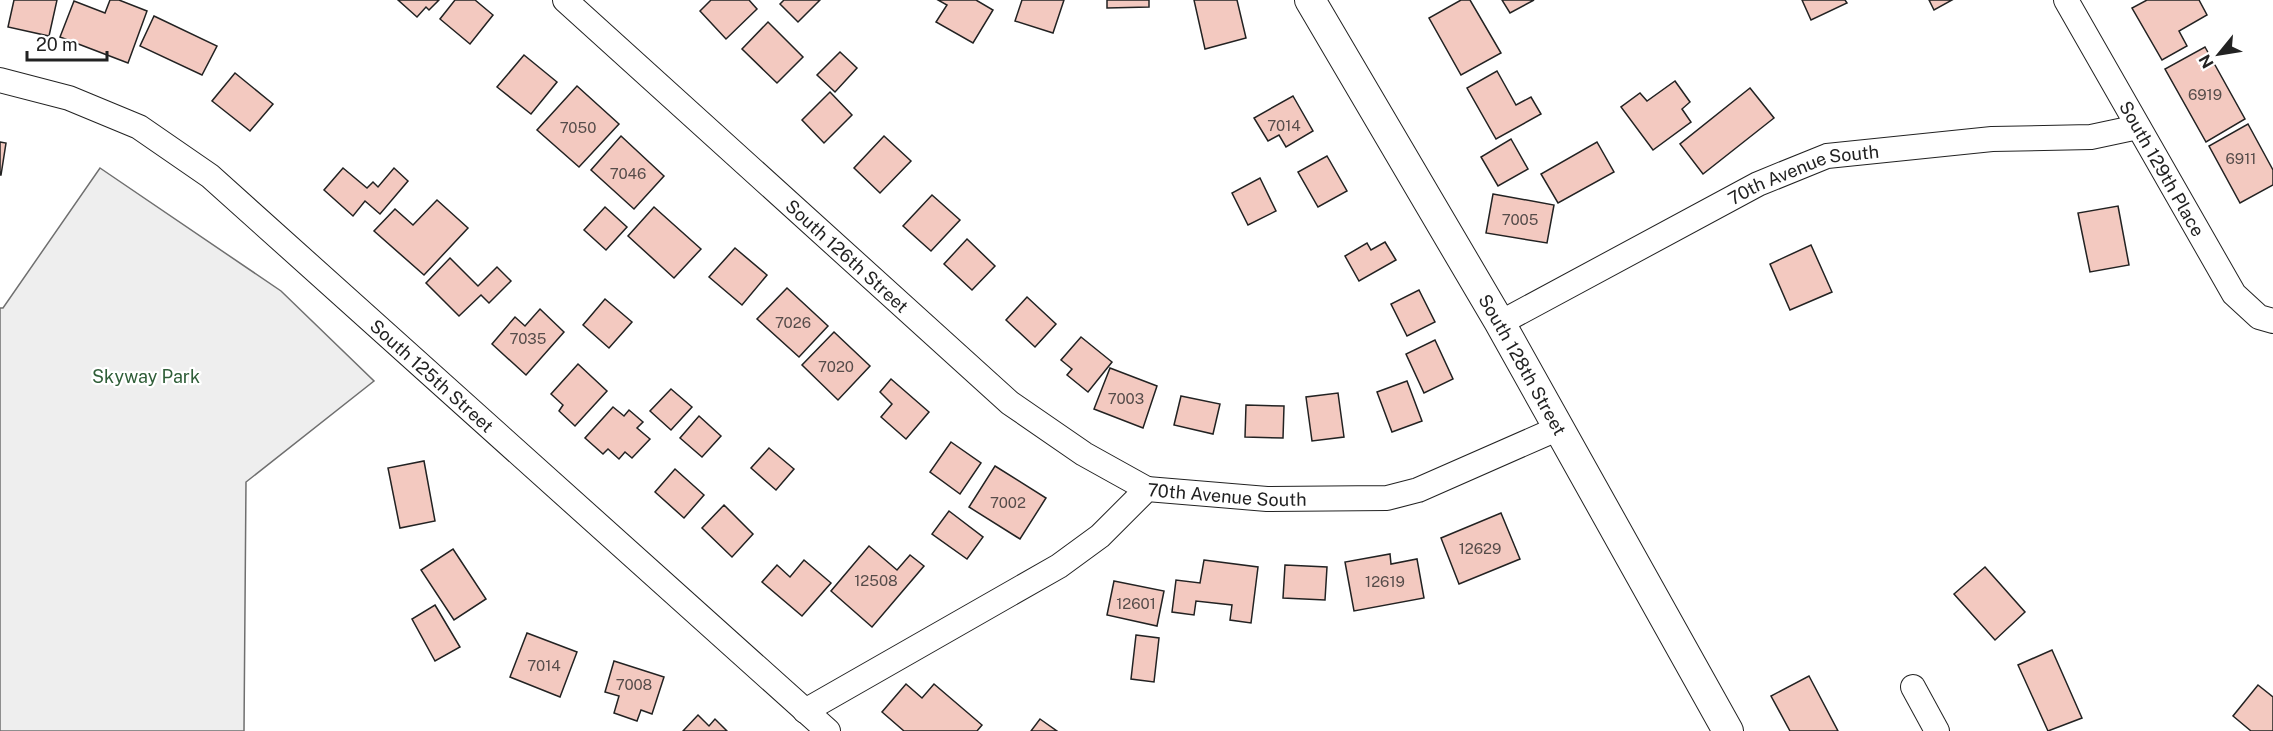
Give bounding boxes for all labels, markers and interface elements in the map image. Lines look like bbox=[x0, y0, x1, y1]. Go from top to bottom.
scale bar bbox=[27, 24, 106, 62]
north arrow bbox=[2189, 24, 2249, 84]
text: 20 m bbox=[36, 34, 78, 55]
text: N bbox=[2195, 51, 2218, 71]
house number: 6919 bbox=[2188, 86, 2222, 103]
street label: South 129th Place bbox=[2115, 97, 2209, 240]
house number: 7014 bbox=[1267, 117, 1301, 134]
house number: 7050 bbox=[560, 119, 596, 136]
street label: 70th Avenue South bbox=[1724, 140, 1880, 209]
house number: 6911 bbox=[2226, 150, 2256, 167]
house number: 7046 bbox=[610, 165, 646, 182]
street label: South 126th Street bbox=[782, 195, 913, 317]
house number: 7005 bbox=[1502, 211, 1538, 228]
street label: South 128th Street bbox=[1475, 290, 1571, 439]
house number: 7026 bbox=[775, 314, 811, 331]
street label: South 125th Street bbox=[366, 315, 498, 436]
house number: 7035 bbox=[510, 330, 546, 347]
house number: 7020 bbox=[818, 358, 854, 375]
park label: Skyway Park bbox=[92, 366, 200, 387]
house number: 7003 bbox=[1108, 390, 1144, 407]
street label: 70th Avenue South bbox=[1147, 479, 1307, 510]
house number: 7002 bbox=[990, 494, 1026, 511]
house number: 12629 bbox=[1459, 540, 1501, 557]
house number: 12508 bbox=[854, 572, 898, 589]
house number: 12619 bbox=[1365, 573, 1405, 590]
house number: 12601 bbox=[1116, 595, 1156, 612]
house number: 7014 bbox=[527, 657, 561, 674]
house number: 7008 bbox=[616, 676, 652, 693]

